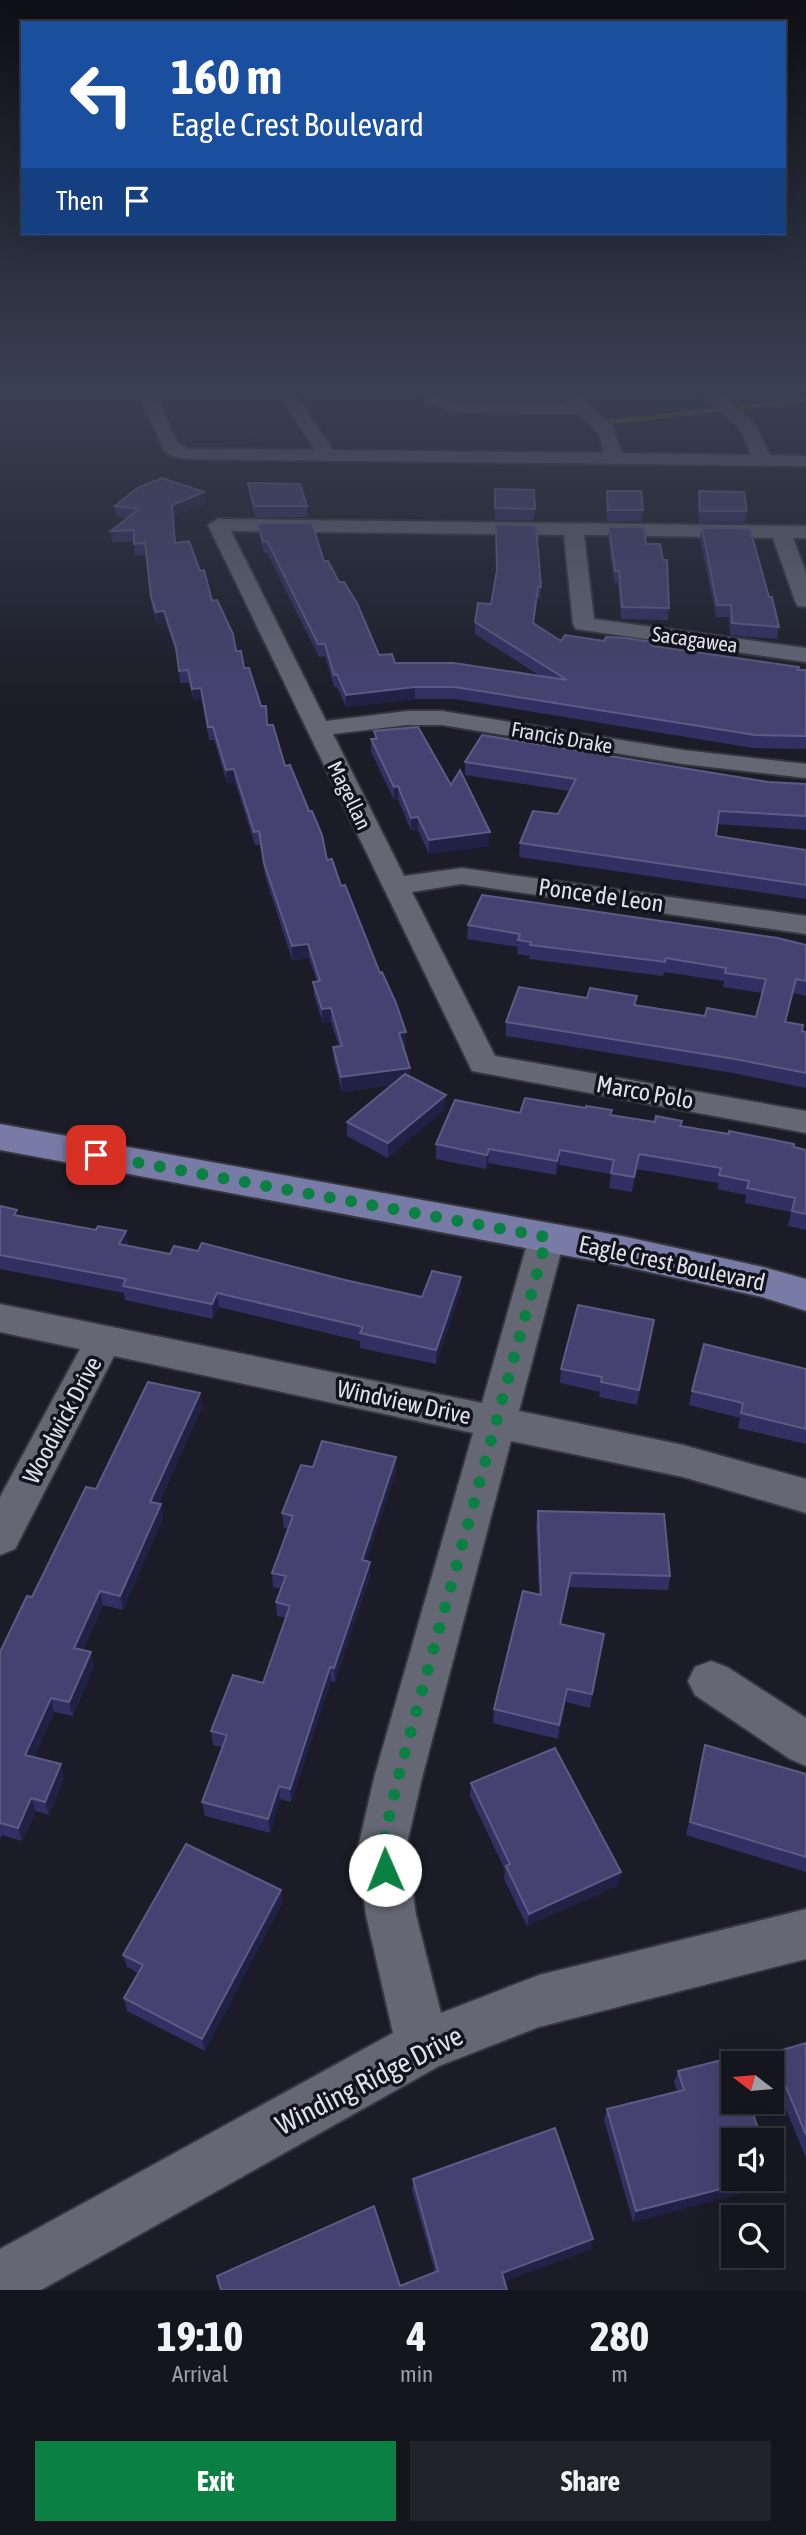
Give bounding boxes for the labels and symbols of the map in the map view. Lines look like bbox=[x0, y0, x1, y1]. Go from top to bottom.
street label: Sacagawea bbox=[651, 621, 739, 657]
street label: Francis Drake bbox=[510, 716, 614, 758]
street label: Magellan bbox=[323, 757, 377, 833]
street label: Ponce de Leon bbox=[537, 873, 665, 917]
street label: Marco Polo bbox=[594, 1070, 696, 1114]
pin bbox=[66, 1125, 126, 1185]
street label: Eagle Crest Boulevard bbox=[576, 1230, 768, 1296]
street label: Woodwick Drive bbox=[17, 1352, 107, 1488]
street label: Windview Drive bbox=[335, 1375, 473, 1429]
position arrow bbox=[348, 1833, 422, 1907]
street label: Winding Ridge Drive bbox=[270, 2019, 468, 2141]
north arrow bbox=[721, 2051, 784, 2114]

